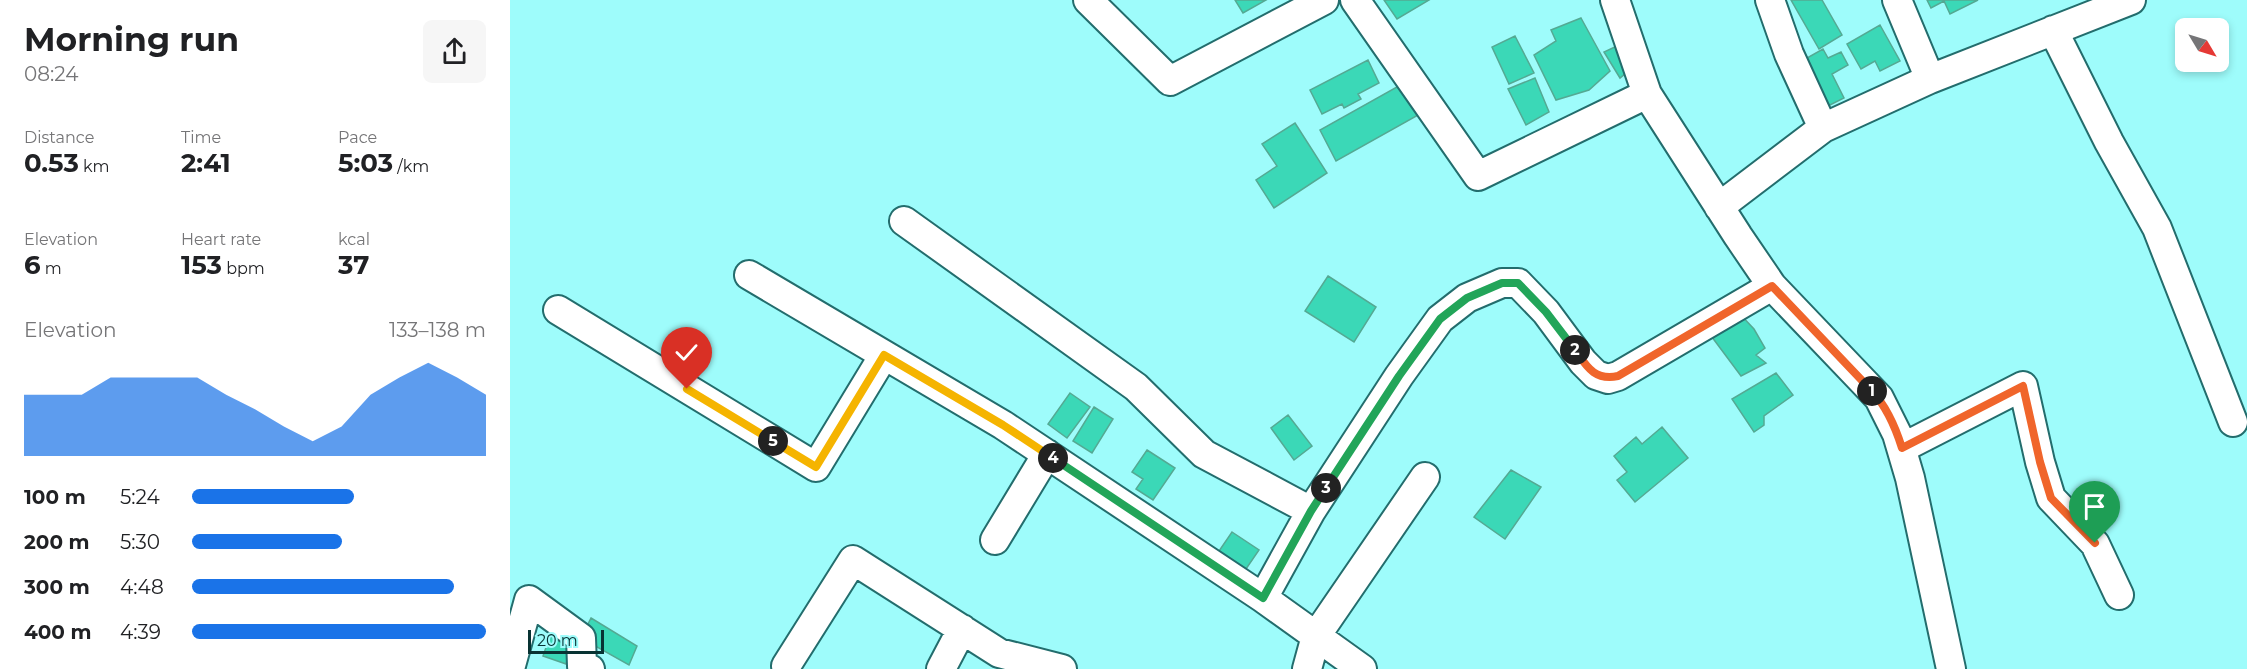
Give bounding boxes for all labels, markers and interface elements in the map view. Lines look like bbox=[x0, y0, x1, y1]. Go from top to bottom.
north arrow bbox=[2175, 18, 2229, 72]
map controls bbox=[2175, 18, 2229, 72]
text: Morning run bbox=[24, 19, 239, 59]
button: share bbox=[423, 20, 486, 83]
text: 08:24 bbox=[24, 62, 78, 86]
text: Distance bbox=[24, 128, 94, 147]
text: Time bbox=[181, 128, 221, 147]
text: Pace bbox=[338, 128, 377, 147]
text: 0.53 bbox=[24, 147, 79, 179]
text: 2:41 bbox=[181, 147, 231, 179]
text: 5:03 bbox=[338, 147, 393, 179]
text: km bbox=[79, 157, 109, 176]
text: /km bbox=[393, 157, 429, 176]
text: Elevation bbox=[24, 230, 98, 249]
text: Heart rate bbox=[181, 230, 261, 249]
text: kcal bbox=[338, 230, 370, 249]
text: 6 bbox=[24, 249, 41, 281]
text: 153 bbox=[181, 249, 222, 281]
text: 37 bbox=[338, 249, 369, 281]
text: m bbox=[41, 259, 62, 278]
text: bpm bbox=[222, 259, 265, 278]
text: Elevation bbox=[24, 318, 116, 342]
text: 133–138 m bbox=[389, 318, 486, 342]
pin bbox=[661, 327, 712, 389]
pin: 2 bbox=[1560, 335, 1590, 365]
icon: check bbox=[670, 336, 703, 369]
text: 2 bbox=[1570, 340, 1580, 359]
pin: 1 bbox=[1857, 376, 1887, 406]
text: 1 bbox=[1869, 381, 1875, 400]
pin: 5 bbox=[758, 426, 788, 456]
text: 5 bbox=[768, 431, 778, 450]
pin: 4 bbox=[1038, 443, 1068, 473]
text: 4 bbox=[1047, 448, 1059, 467]
pin: 3 bbox=[1311, 473, 1341, 503]
text: 3 bbox=[1321, 478, 1331, 497]
pin bbox=[2069, 481, 2120, 543]
text: 100 m bbox=[24, 485, 86, 509]
text: 5:24 bbox=[120, 485, 160, 509]
icon: arrive bbox=[2078, 490, 2111, 523]
text: 200 m bbox=[24, 530, 90, 554]
text: 5:30 bbox=[120, 530, 160, 554]
text: 300 m bbox=[24, 575, 90, 599]
text: 4:48 bbox=[120, 575, 164, 599]
text: 400 m bbox=[24, 620, 92, 644]
text: 4:39 bbox=[120, 620, 161, 644]
scale bar bbox=[528, 627, 604, 654]
text: 20 m bbox=[537, 631, 578, 650]

